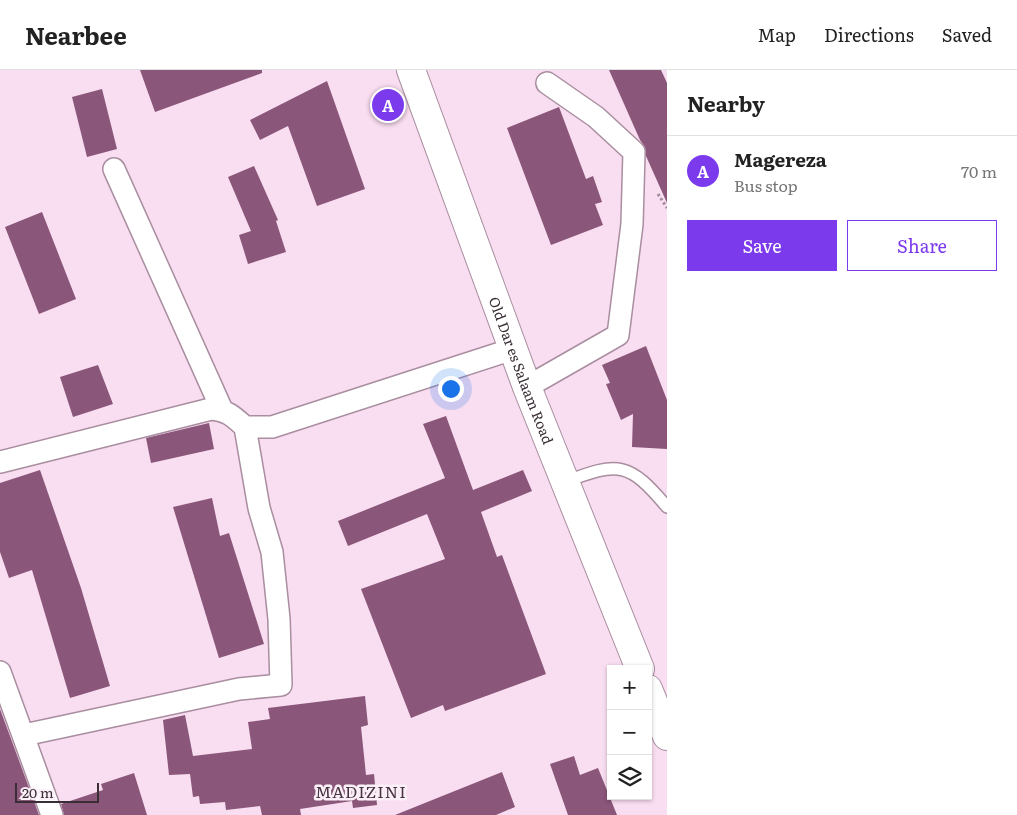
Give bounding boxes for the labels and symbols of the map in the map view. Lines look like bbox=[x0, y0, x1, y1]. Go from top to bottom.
pin: A bbox=[372, 86, 404, 124]
street label: Old Dar es Salaam Road bbox=[485, 294, 559, 447]
your location bbox=[438, 376, 464, 402]
district label: MADIZINI bbox=[315, 779, 407, 803]
scale bar bbox=[15, 780, 99, 803]

